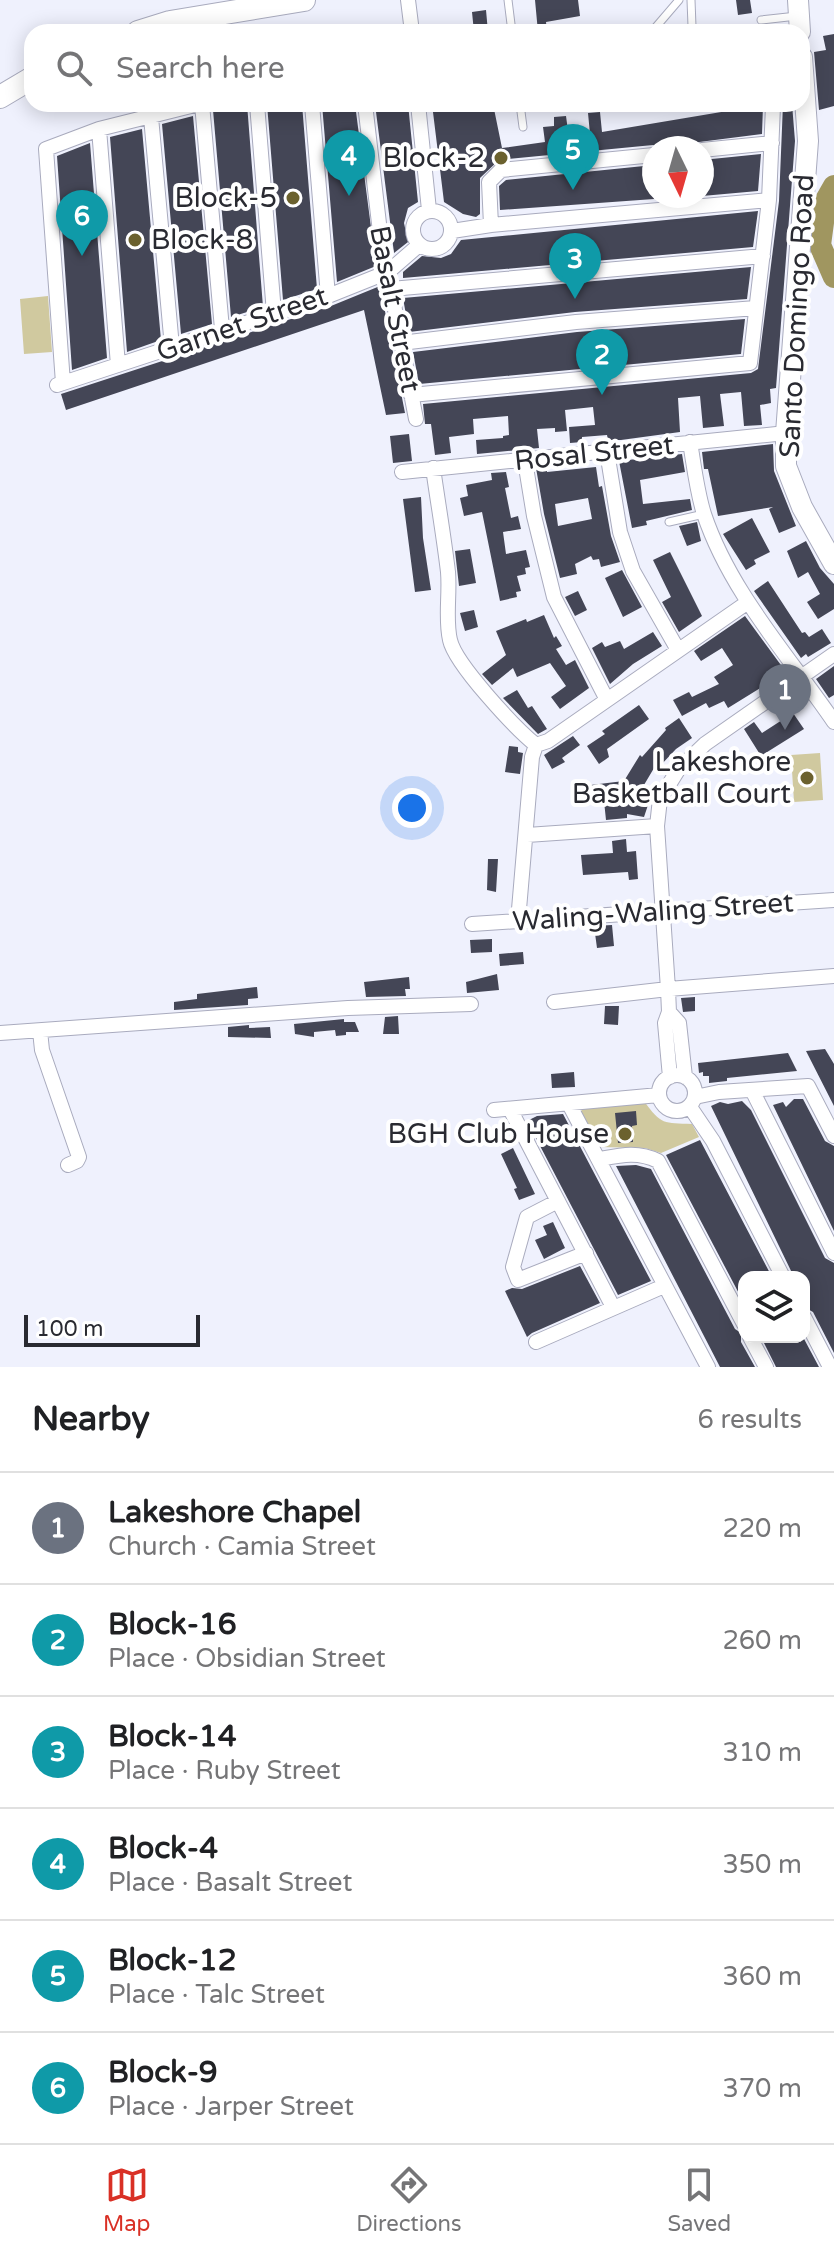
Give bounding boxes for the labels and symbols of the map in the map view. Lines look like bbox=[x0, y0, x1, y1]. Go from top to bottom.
pin: 5 bbox=[547, 124, 599, 190]
pin: 4 bbox=[323, 130, 375, 196]
north arrow bbox=[642, 136, 714, 208]
place label: Block-2 bbox=[383, 141, 485, 175]
marker: Block-2 bbox=[492, 149, 510, 167]
street label: Santo Domingo Road bbox=[773, 173, 821, 459]
place label: Block-5 bbox=[175, 181, 277, 215]
marker: Block-5 bbox=[284, 189, 302, 207]
pin: 6 bbox=[56, 190, 108, 256]
place label: Block-8 bbox=[151, 223, 253, 257]
street label: Basalt Street bbox=[362, 223, 428, 396]
marker: Block-8 bbox=[126, 231, 144, 249]
pin: 3 bbox=[549, 233, 601, 299]
street label: Garnet Street bbox=[152, 279, 332, 369]
pin: 2 bbox=[576, 329, 628, 395]
street label: Rosal Street bbox=[512, 428, 676, 478]
pin: 1 bbox=[759, 664, 811, 730]
place label: Lakeshore Basketball Court bbox=[572, 745, 791, 811]
marker: Lakeshore Basketball Court bbox=[798, 769, 816, 787]
your location bbox=[392, 788, 432, 828]
street label: Waling-Waling Street bbox=[511, 885, 795, 939]
place label: BGH Club House bbox=[387, 1117, 609, 1151]
marker: BGH Club House bbox=[616, 1125, 634, 1143]
scale bar bbox=[24, 1311, 200, 1347]

